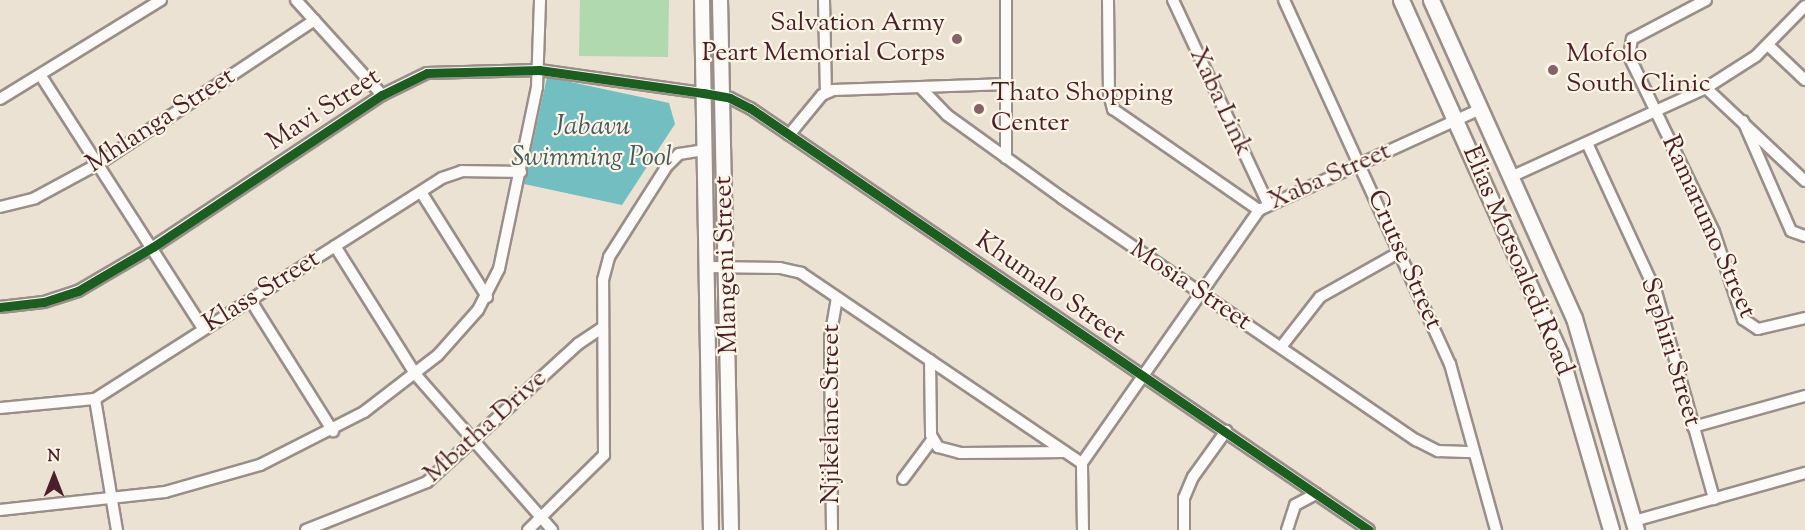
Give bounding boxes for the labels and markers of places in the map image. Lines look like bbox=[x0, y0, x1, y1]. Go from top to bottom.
place label: Salvation Army Peart Memorial Corps bbox=[702, 8, 945, 70]
marker: Salvation Army Peart Memorial Corps bbox=[950, 32, 964, 46]
place label: Mofolo South Clinic bbox=[1566, 39, 1710, 100]
marker: Mofolo South Clinic bbox=[1544, 61, 1562, 79]
place label: Thato Shopping Center bbox=[991, 78, 1173, 140]
marker: Thato Shopping Center bbox=[972, 102, 986, 116]

